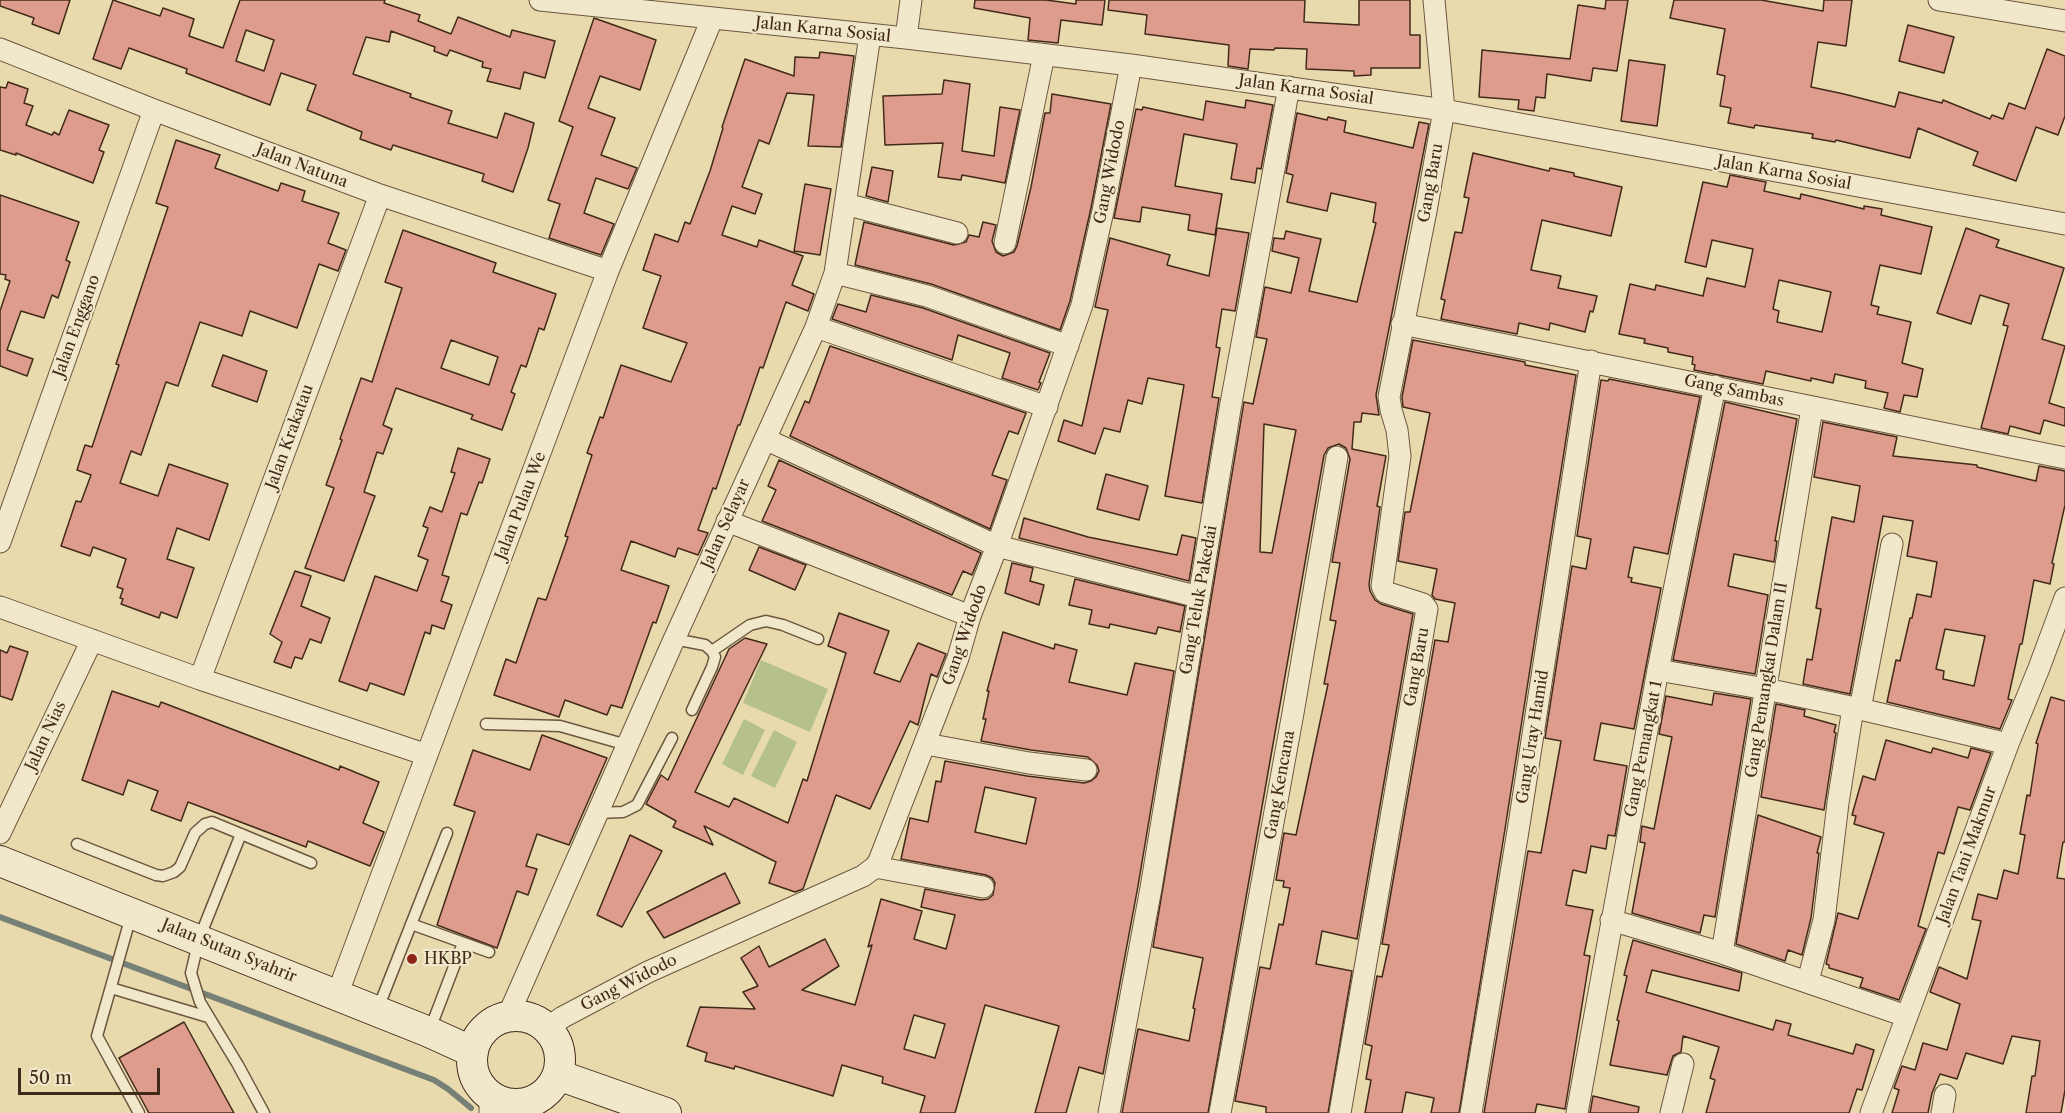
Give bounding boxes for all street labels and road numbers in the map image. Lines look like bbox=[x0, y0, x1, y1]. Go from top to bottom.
street label: Jalan Karna Sosial bbox=[754, 13, 892, 47]
street label: Jalan Karna Sosial bbox=[1237, 71, 1375, 109]
street label: Gang Widodo bbox=[1091, 118, 1129, 226]
street label: Jalan Natuna bbox=[253, 140, 351, 192]
street label: Gang Baru bbox=[1415, 142, 1447, 224]
street label: Jalan Karna Sosial bbox=[1715, 152, 1853, 194]
street label: Jalan Enggano bbox=[50, 272, 104, 380]
street label: Gang Sambas bbox=[1682, 371, 1786, 411]
street label: Jalan Krakatau bbox=[262, 382, 318, 492]
street label: Jalan Pulau We bbox=[492, 449, 550, 563]
street label: Jalan Selayar bbox=[698, 476, 754, 572]
street label: Gang Teluk Pakedai bbox=[1176, 524, 1222, 676]
street label: Gang Pemangkat Dalam II bbox=[1742, 581, 1792, 779]
street label: Gang Widodo bbox=[939, 582, 991, 688]
street label: Gang Baru bbox=[1401, 626, 1433, 708]
street label: Gang Uray Hamid bbox=[1513, 669, 1553, 805]
street label: Gang Pemangkat 1 bbox=[1621, 679, 1667, 819]
street label: Jalan Nias bbox=[22, 698, 70, 774]
street label: Gang Kencana bbox=[1261, 729, 1299, 841]
street label: Jalan Tani Makmur bbox=[1933, 784, 2001, 926]
street label: Jalan Sutan Syahrir bbox=[159, 915, 299, 987]
street label: Gang Widodo bbox=[578, 950, 680, 1016]

